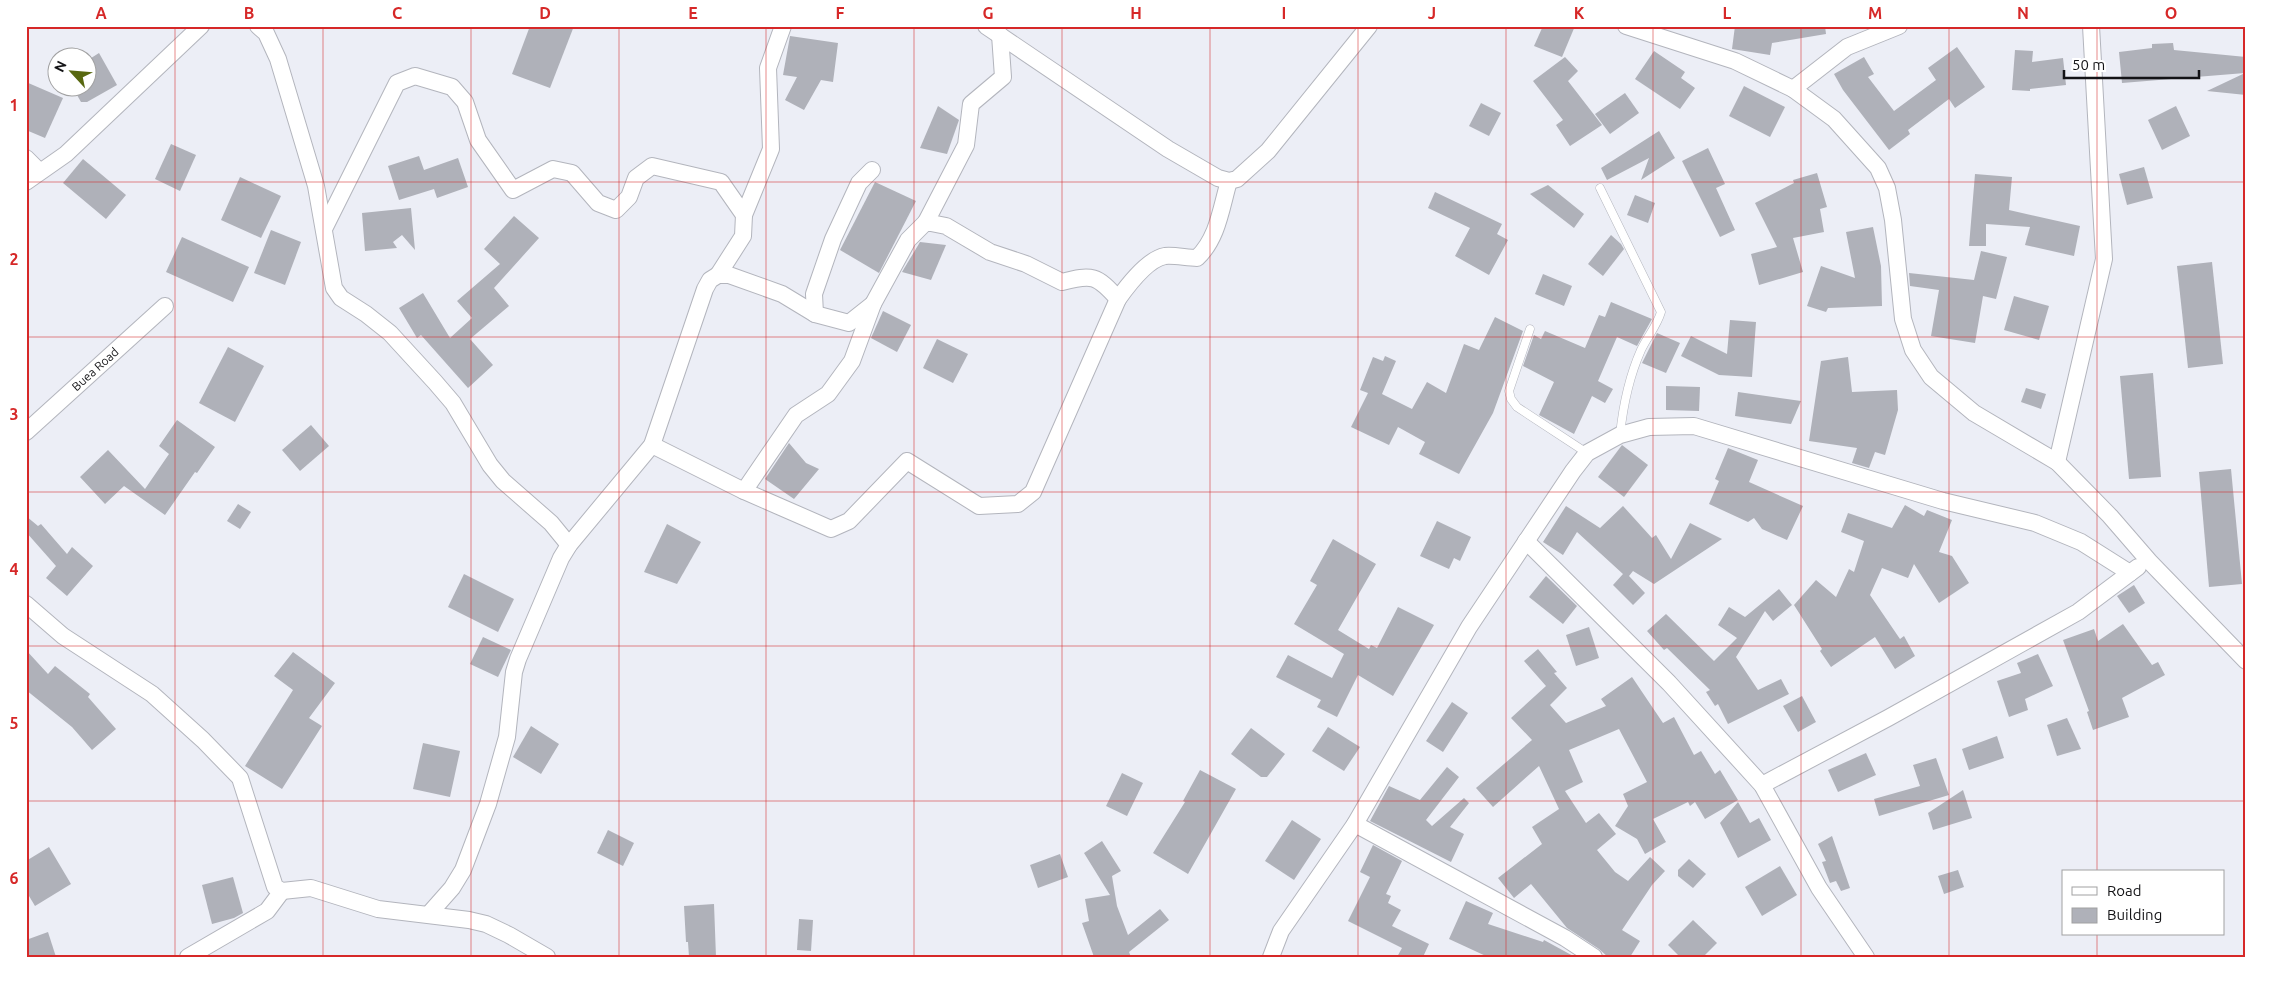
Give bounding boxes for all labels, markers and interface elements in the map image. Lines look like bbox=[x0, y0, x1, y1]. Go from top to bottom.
text: A bbox=[95, 4, 107, 22]
text: B bbox=[244, 4, 254, 22]
text: C bbox=[392, 4, 402, 22]
text: D bbox=[539, 4, 551, 22]
text: E bbox=[688, 4, 698, 22]
text: F bbox=[836, 4, 845, 22]
text: G bbox=[982, 4, 994, 22]
text: H bbox=[1130, 4, 1142, 22]
text: I bbox=[1282, 4, 1286, 22]
text: J bbox=[1428, 4, 1436, 22]
text: K bbox=[1574, 4, 1585, 22]
text: L bbox=[1723, 4, 1732, 22]
text: M bbox=[1868, 4, 1882, 22]
text: N bbox=[2017, 4, 2029, 22]
text: O bbox=[2165, 4, 2177, 22]
north arrow bbox=[48, 48, 98, 98]
scale bar bbox=[2064, 48, 2200, 80]
text: 50 m bbox=[2072, 56, 2105, 73]
text: N bbox=[51, 58, 70, 75]
text: 1 bbox=[9, 96, 19, 114]
text: 2 bbox=[9, 250, 19, 268]
street label: Buea Road bbox=[69, 345, 121, 393]
text: 3 bbox=[9, 405, 19, 423]
text: 4 bbox=[9, 560, 19, 578]
text: 5 bbox=[9, 714, 19, 732]
text: 6 bbox=[9, 869, 19, 887]
legend bbox=[2062, 870, 2224, 936]
text: Road bbox=[2107, 882, 2142, 899]
text: Building bbox=[2107, 906, 2162, 923]

